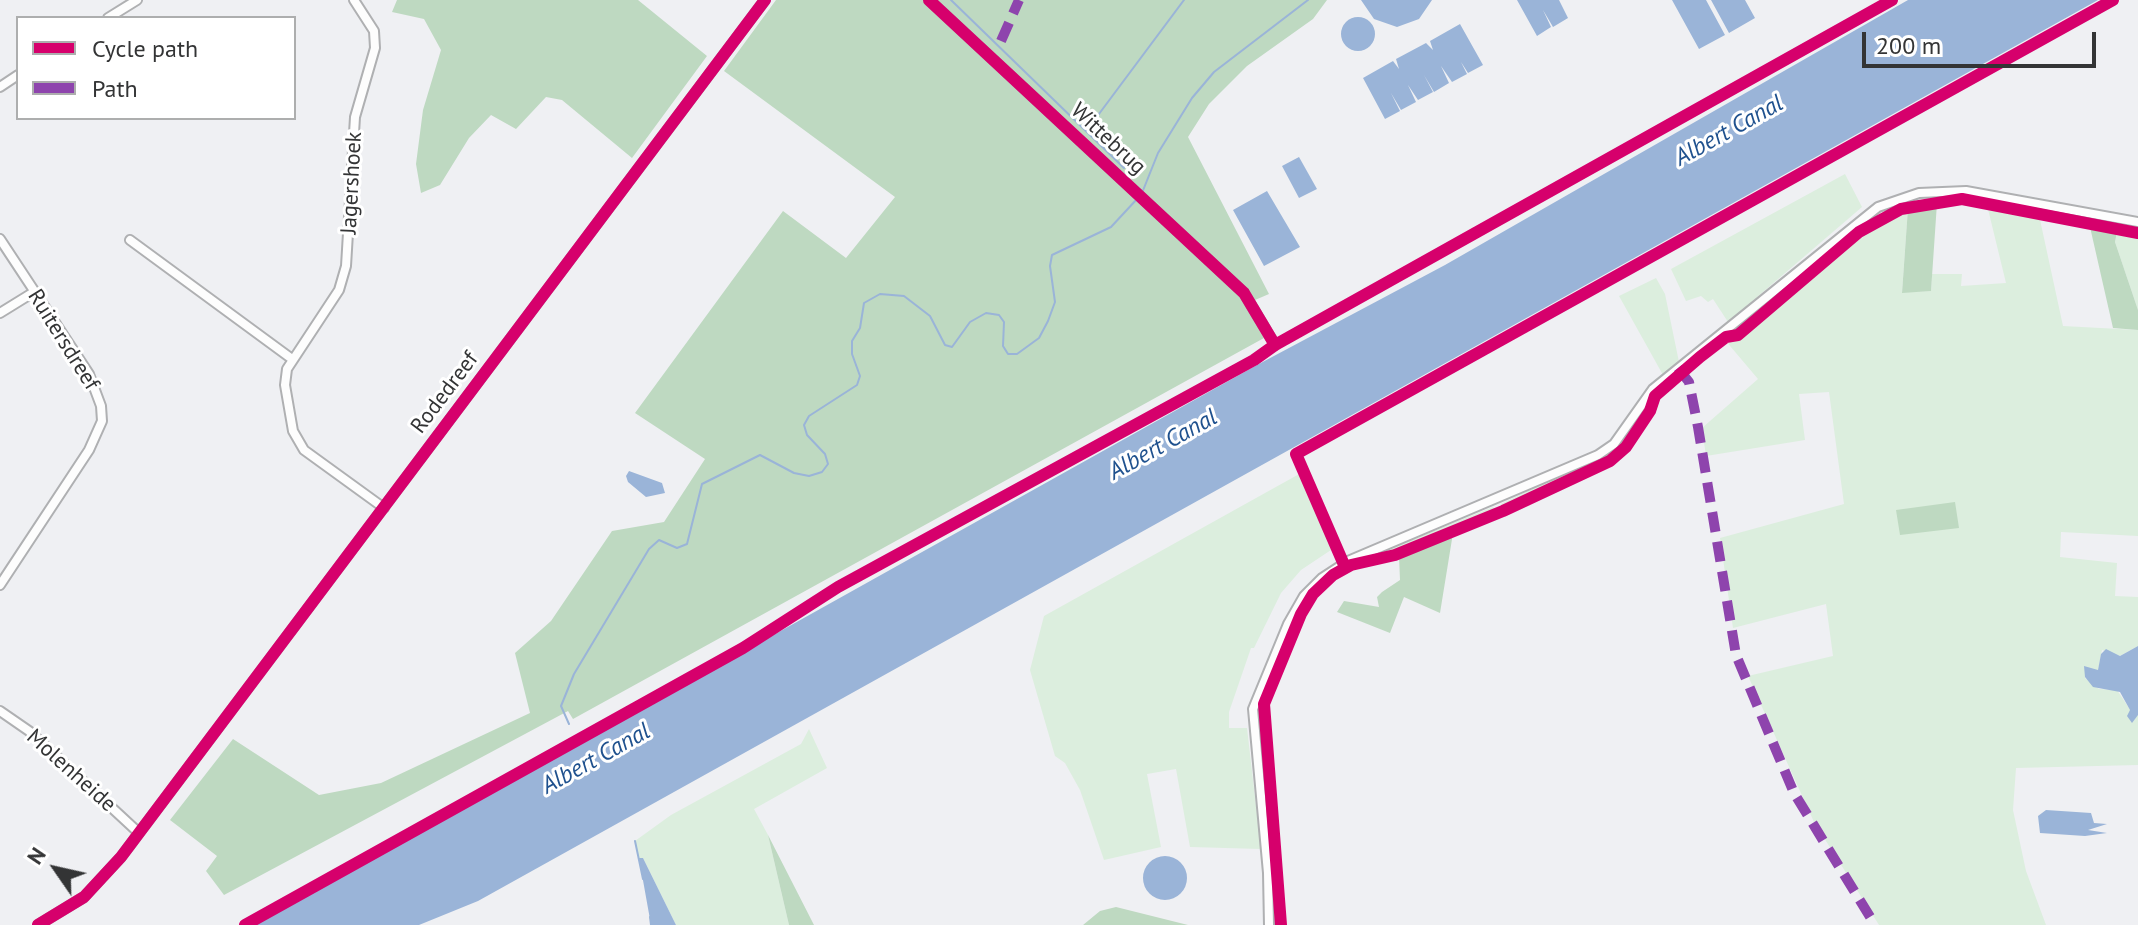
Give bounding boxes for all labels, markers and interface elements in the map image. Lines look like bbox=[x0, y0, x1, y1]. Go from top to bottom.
legend bbox=[16, 16, 296, 120]
scale bar bbox=[1866, 16, 2100, 66]
text: 200 m bbox=[1876, 30, 1941, 61]
text: Cycle path bbox=[92, 33, 198, 64]
text: Path bbox=[92, 73, 138, 104]
water label: Albert Canal bbox=[1670, 89, 1788, 173]
street label: Wittebrug bbox=[1065, 98, 1151, 180]
street label: Jagershoek bbox=[336, 131, 368, 235]
street label: Ruitersdreef bbox=[22, 285, 104, 395]
street label: Rodedreef bbox=[406, 347, 484, 439]
water label: Albert Canal bbox=[1104, 403, 1222, 487]
water label: Albert Canal bbox=[537, 717, 655, 801]
street label: Molenheide bbox=[21, 724, 121, 818]
north arrow bbox=[16, 829, 96, 909]
text: N bbox=[20, 842, 52, 869]

